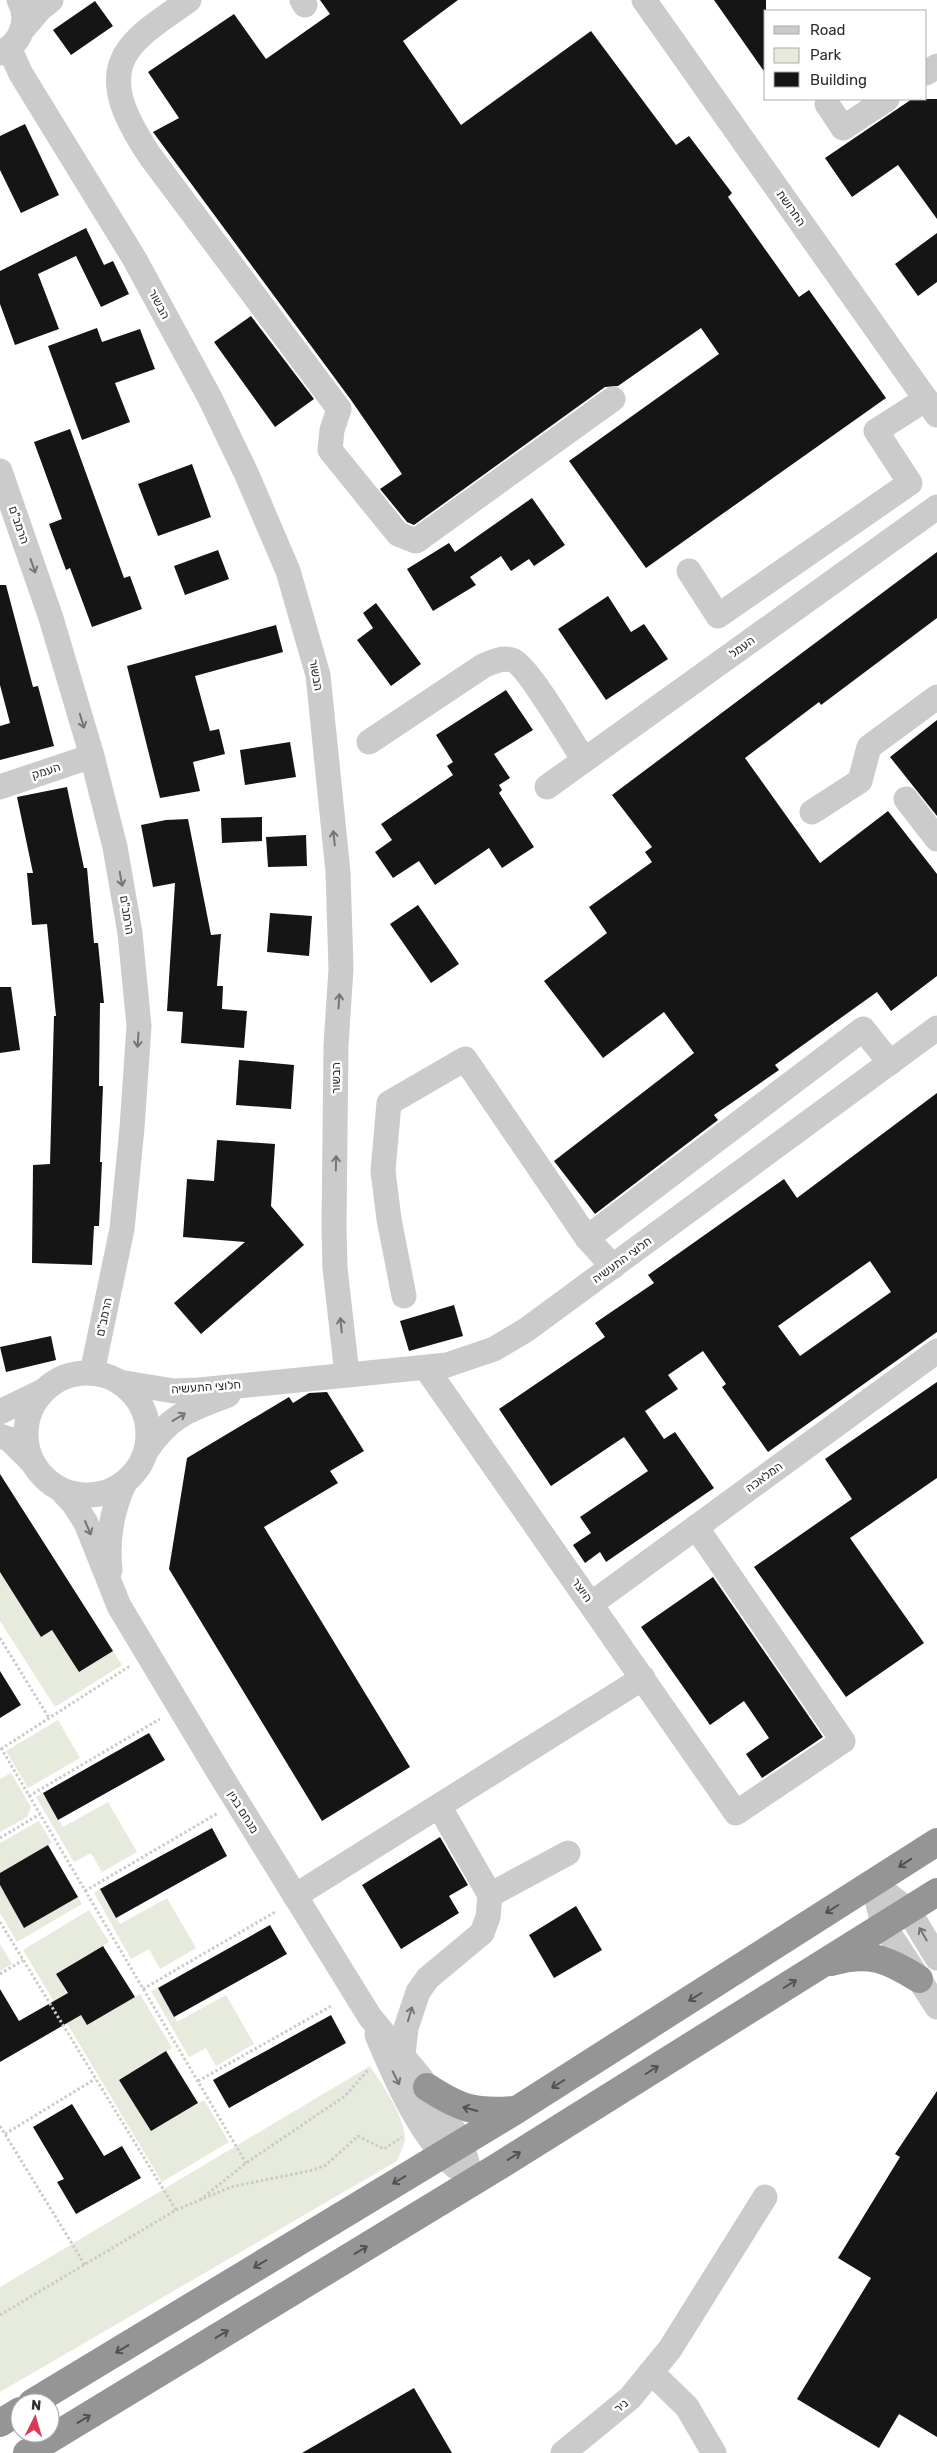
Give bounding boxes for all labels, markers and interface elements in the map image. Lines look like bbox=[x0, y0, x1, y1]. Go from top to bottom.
legend bbox=[764, 10, 927, 100]
text: Road bbox=[810, 21, 846, 39]
text: Park bbox=[810, 46, 841, 64]
text: Building bbox=[810, 71, 867, 89]
street label: החרושת bbox=[774, 187, 808, 229]
street label: הבשור bbox=[145, 287, 173, 321]
street label: הרמב"ם bbox=[6, 504, 32, 546]
one-way arrow bbox=[29, 558, 38, 574]
street label: העמל bbox=[727, 633, 757, 661]
street label: הבשור bbox=[306, 658, 326, 692]
one-way arrow bbox=[77, 713, 87, 729]
street label: העמק bbox=[30, 760, 62, 782]
one-way arrow bbox=[330, 831, 339, 847]
one-way arrow bbox=[116, 871, 126, 887]
street label: הרמב"ם bbox=[117, 895, 137, 935]
one-way arrow bbox=[334, 993, 344, 1009]
one-way arrow bbox=[133, 1032, 142, 1048]
street label: הבשור bbox=[329, 1062, 343, 1094]
one-way arrow bbox=[331, 1155, 340, 1171]
street label: חלוצי התעשיה bbox=[590, 1234, 654, 1286]
street label: הרמב"ם bbox=[93, 1296, 115, 1338]
one-way arrow bbox=[336, 1317, 346, 1333]
street label: חלוצי התעשיה bbox=[171, 1378, 241, 1396]
one-way arrow bbox=[172, 1411, 186, 1421]
street label: המלאכה bbox=[743, 1459, 785, 1495]
one-way arrow bbox=[83, 1520, 93, 1535]
street label: היוצר bbox=[569, 1575, 595, 1605]
street label: מנחם בגין bbox=[224, 1788, 262, 1836]
one-way arrow bbox=[898, 1857, 912, 1868]
one-way arrow bbox=[825, 1904, 839, 1915]
one-way arrow bbox=[918, 1926, 928, 1941]
one-way arrow bbox=[782, 1979, 796, 1989]
one-way arrow bbox=[688, 1991, 702, 2002]
one-way arrow bbox=[406, 2007, 416, 2023]
one-way arrow bbox=[645, 2065, 659, 2076]
one-way arrow bbox=[392, 2070, 401, 2085]
one-way arrow bbox=[551, 2079, 565, 2089]
one-way arrow bbox=[463, 2103, 479, 2113]
one-way arrow bbox=[507, 2151, 521, 2161]
one-way arrow bbox=[393, 2175, 407, 2185]
one-way arrow bbox=[354, 2244, 368, 2254]
one-way arrow bbox=[254, 2260, 268, 2270]
one-way arrow bbox=[215, 2329, 229, 2339]
one-way arrow bbox=[115, 2344, 129, 2354]
north arrow bbox=[10, 2393, 60, 2443]
street label: ניר bbox=[611, 2396, 631, 2416]
text: N bbox=[30, 2397, 42, 2414]
one-way arrow bbox=[76, 2413, 90, 2423]

